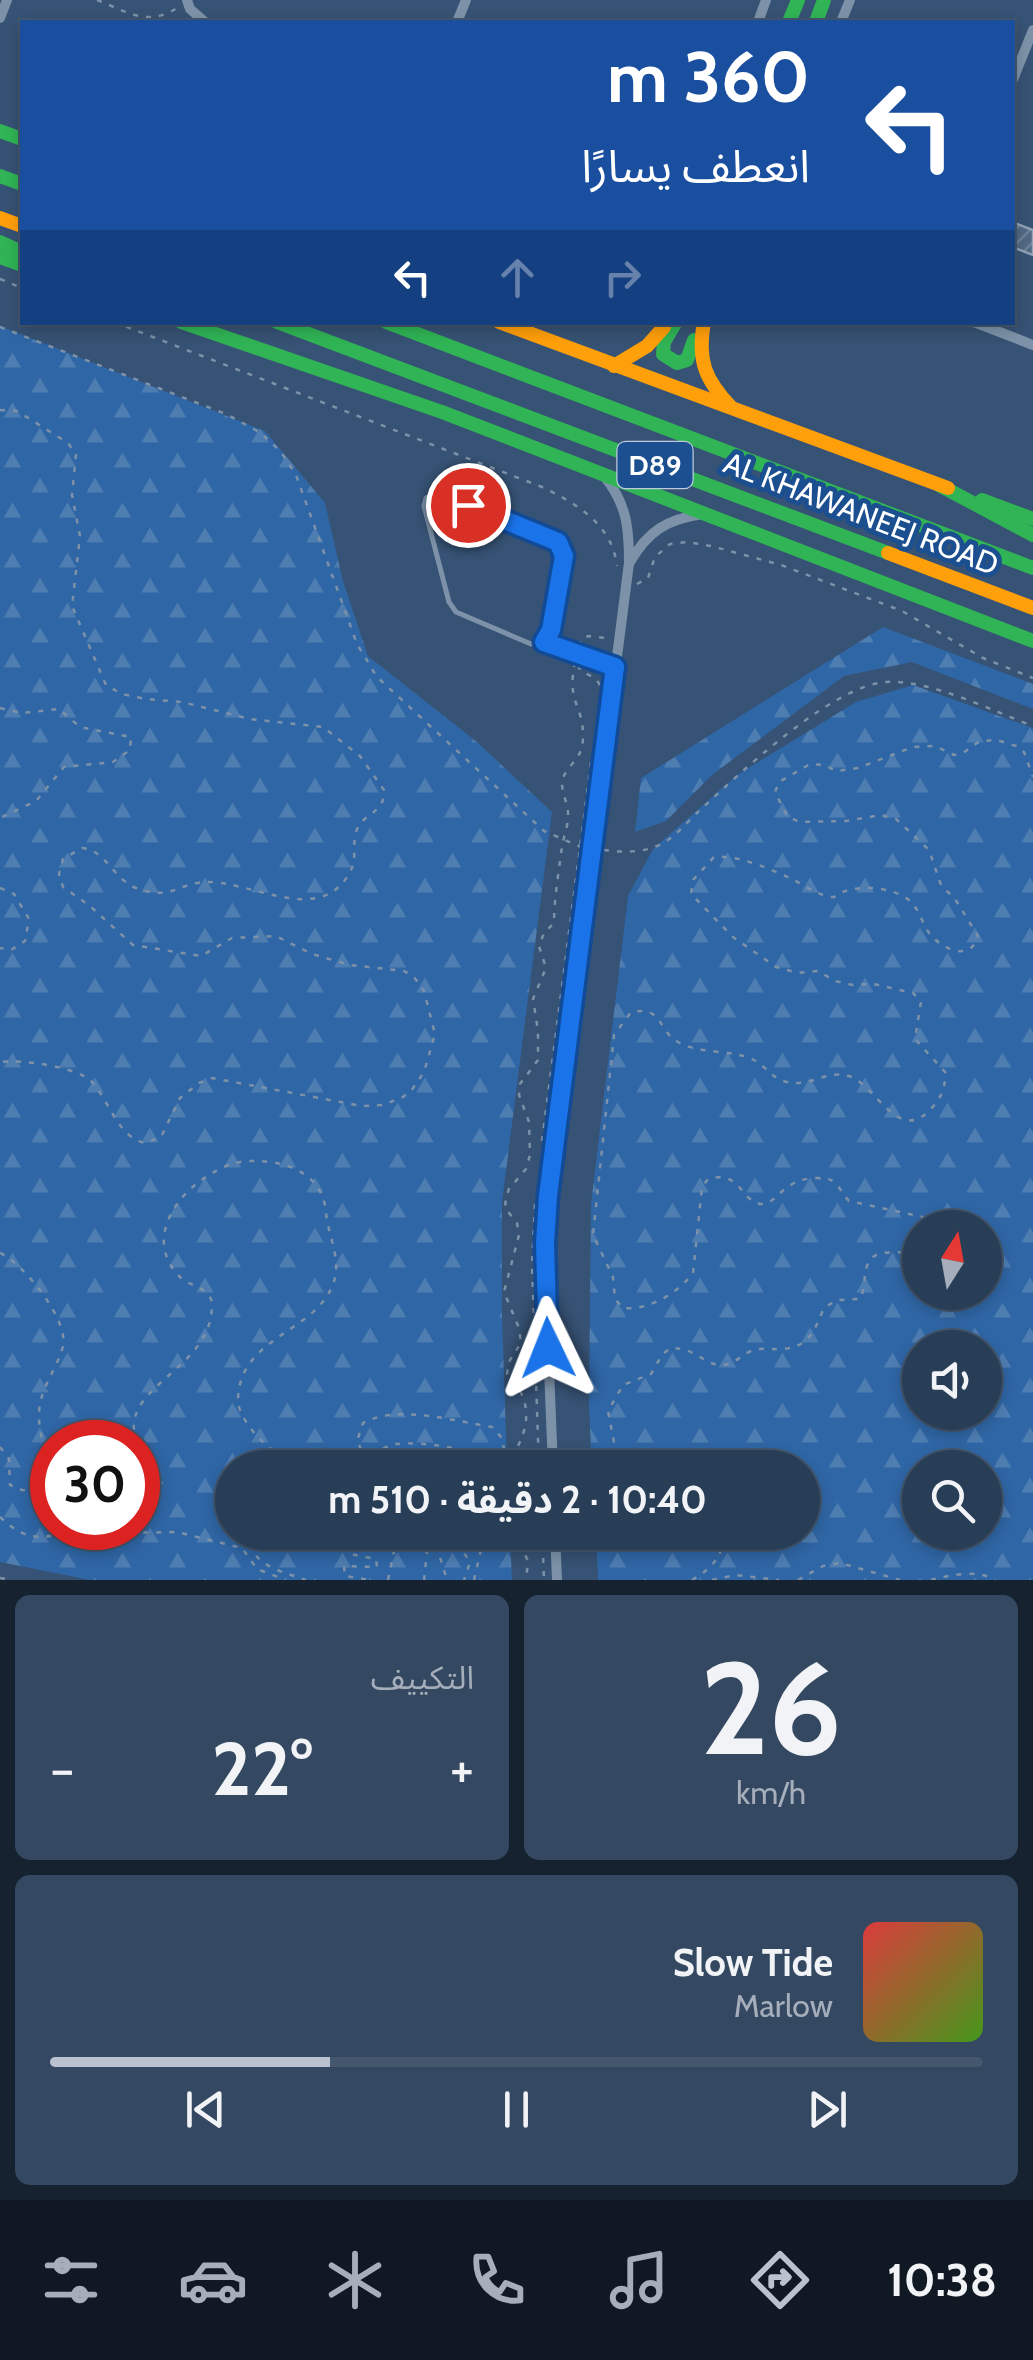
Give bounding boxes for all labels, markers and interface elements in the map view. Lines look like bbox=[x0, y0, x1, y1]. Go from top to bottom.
text: 360 m bbox=[607, 34, 810, 120]
icon: left bbox=[845, 60, 975, 190]
text: انعطف يسارًا bbox=[581, 139, 810, 193]
icon: left bbox=[385, 250, 440, 305]
icon: ahead bbox=[490, 250, 545, 305]
icon: right bbox=[595, 250, 650, 305]
road number: D89 bbox=[618, 442, 692, 488]
street label: AL KHAWANEEJ ROAD bbox=[719, 444, 1004, 583]
pin bbox=[426, 463, 511, 548]
icon: arrive bbox=[441, 478, 496, 533]
north arrow bbox=[902, 1210, 1002, 1310]
map controls bbox=[902, 1210, 1002, 1550]
position arrow bbox=[496, 1296, 600, 1400]
button: sound bbox=[902, 1330, 1002, 1430]
speed limit sign: 30 bbox=[30, 1420, 160, 1550]
button: search bbox=[902, 1450, 1002, 1550]
text: 10:40 · 2 دقيقة · 510 m bbox=[328, 1476, 707, 1523]
text: 26 bbox=[700, 1629, 842, 1787]
text: التكييف bbox=[371, 1658, 474, 1697]
text: 22° bbox=[211, 1723, 313, 1814]
text: − bbox=[50, 1735, 74, 1802]
text: + bbox=[450, 1735, 474, 1802]
text: km/h bbox=[736, 1773, 806, 1812]
text: Slow Tide bbox=[673, 1939, 833, 1986]
text: Marlow bbox=[734, 1986, 833, 2025]
icon: previous bbox=[178, 2082, 233, 2137]
icon: pause bbox=[489, 2082, 544, 2137]
icon: next bbox=[800, 2082, 855, 2137]
icon: filters bbox=[36, 2245, 106, 2315]
icon: car bbox=[178, 2245, 248, 2315]
icon: climate bbox=[320, 2245, 390, 2315]
icon: phone bbox=[462, 2245, 532, 2315]
icon: music bbox=[604, 2245, 674, 2315]
icon: directions bbox=[745, 2245, 815, 2315]
text: 10:38 bbox=[887, 2253, 997, 2307]

